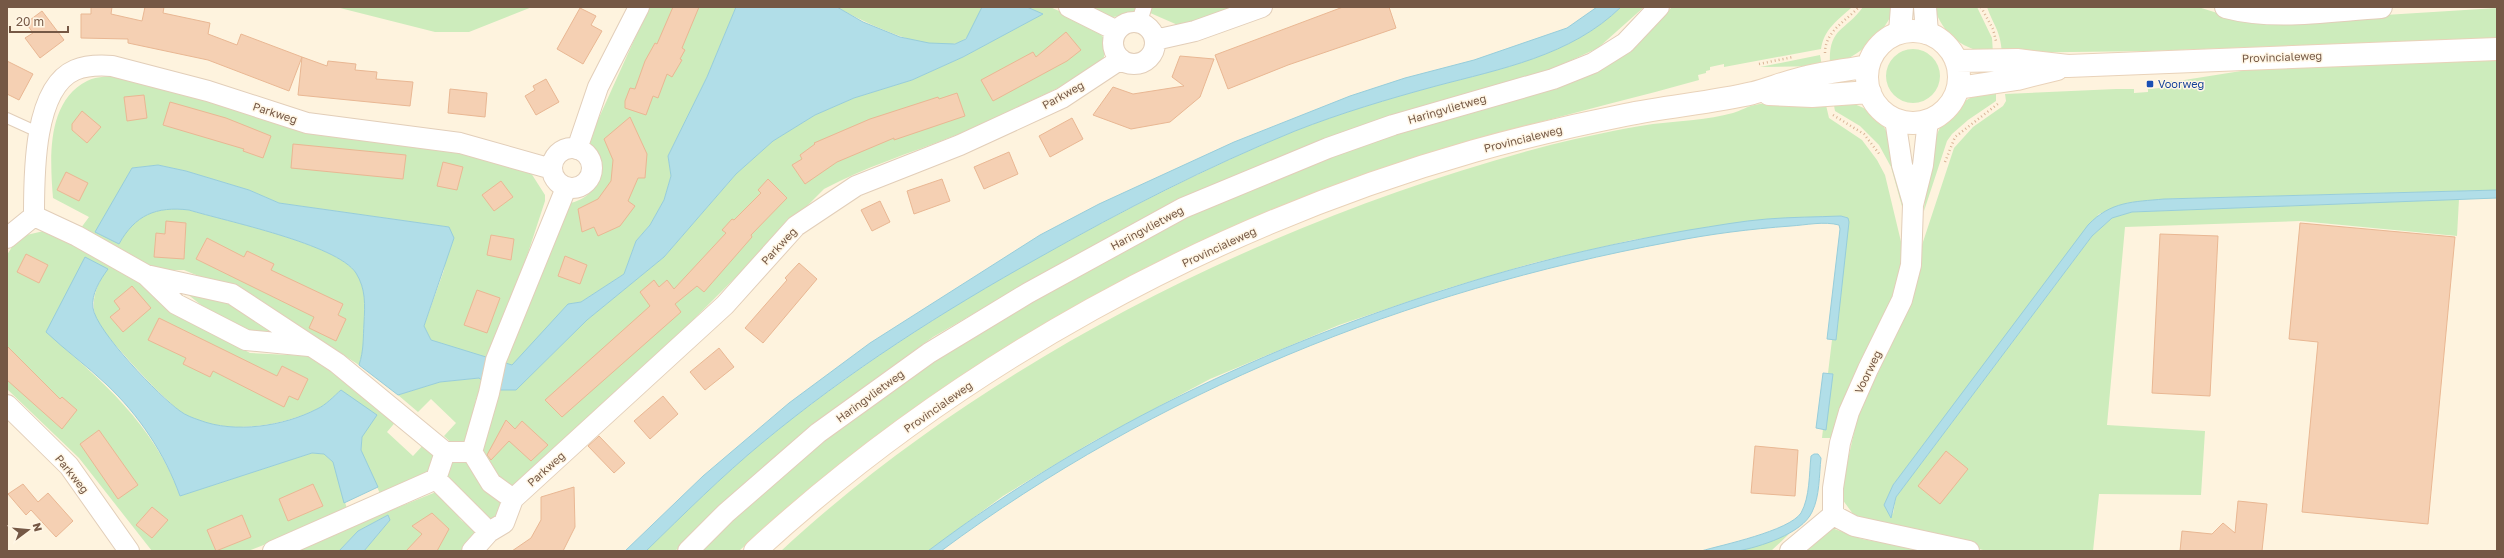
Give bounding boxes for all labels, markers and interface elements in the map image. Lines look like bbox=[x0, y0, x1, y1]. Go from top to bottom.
scale bar bbox=[10, 8, 68, 34]
text: 20 m bbox=[16, 14, 44, 29]
street label: Provincialeweg bbox=[2242, 49, 2322, 64]
place label: Voorweg bbox=[2158, 77, 2204, 90]
street label: Parkweg bbox=[1040, 78, 1086, 111]
marker: Voorweg bbox=[2145, 79, 2155, 89]
street label: Haringvlietweg bbox=[1406, 91, 1487, 126]
street label: Parkweg bbox=[251, 99, 299, 126]
street label: Provincialeweg bbox=[1482, 122, 1563, 155]
street label: Haringvlietweg bbox=[1108, 203, 1185, 252]
street label: Parkweg bbox=[758, 224, 799, 267]
street label: Provincialeweg bbox=[1180, 224, 1258, 269]
street label: Voorweg bbox=[1852, 348, 1884, 395]
street label: Haringvlietweg bbox=[833, 367, 906, 425]
street label: Provincialeweg bbox=[901, 378, 974, 435]
street label: Parkweg bbox=[524, 448, 567, 489]
street label: Parkweg bbox=[53, 452, 92, 496]
north arrow bbox=[8, 510, 48, 550]
text: N bbox=[31, 521, 45, 533]

